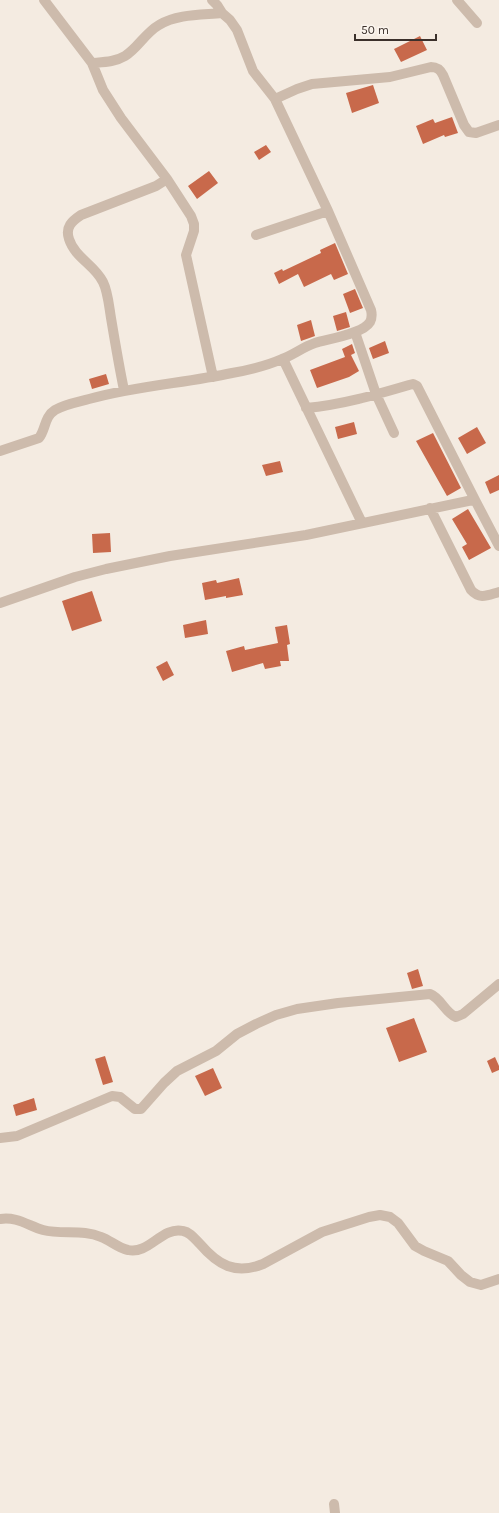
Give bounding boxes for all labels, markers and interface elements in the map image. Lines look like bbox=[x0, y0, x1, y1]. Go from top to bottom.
scale bar bbox=[355, 16, 436, 42]
text: 50 m bbox=[361, 23, 389, 37]

